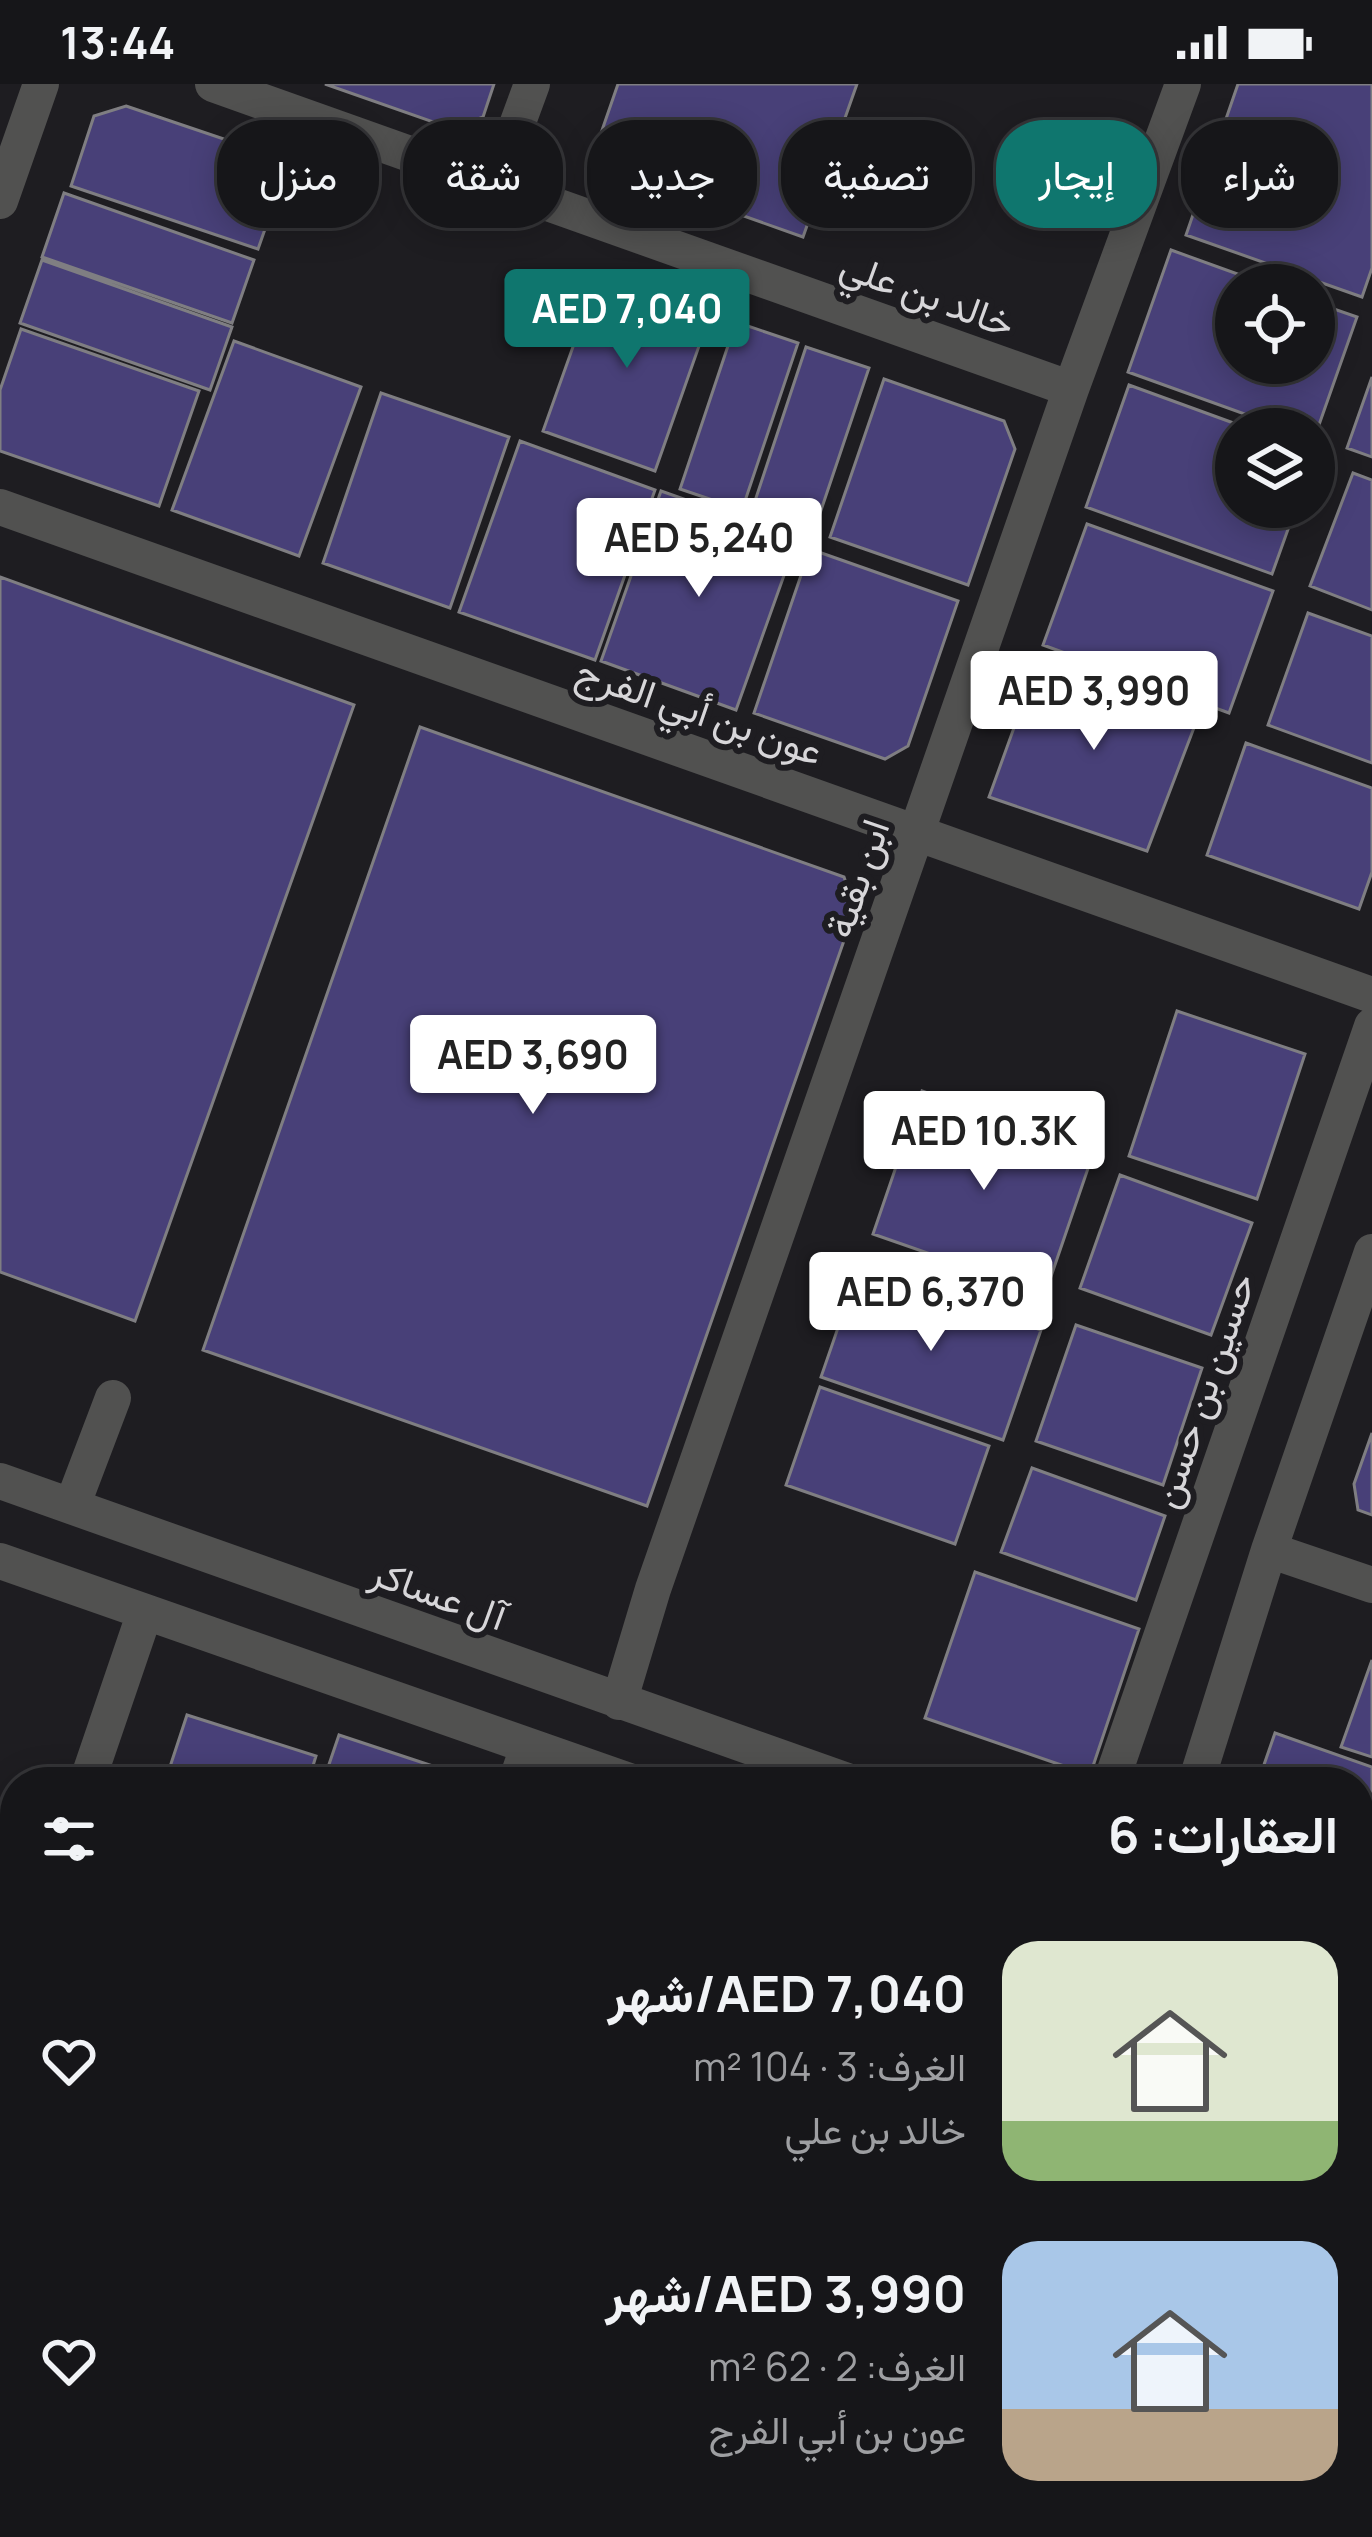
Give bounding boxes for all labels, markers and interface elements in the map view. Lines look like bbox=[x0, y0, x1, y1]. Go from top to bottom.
text: 13:44 bbox=[60, 11, 176, 73]
chip: منزل bbox=[217, 120, 379, 228]
chip: شقة bbox=[403, 120, 563, 228]
chip: جديد bbox=[587, 120, 757, 228]
chip: تصفية bbox=[781, 120, 972, 228]
chip: إيجار bbox=[996, 120, 1157, 228]
chip: شراء bbox=[1181, 120, 1338, 228]
street label: خالد بن علي bbox=[831, 237, 1023, 355]
map controls bbox=[1215, 264, 1335, 528]
button: locate bbox=[1215, 264, 1335, 384]
pin: AED 7,040 bbox=[490, 269, 764, 371]
text: AED 7,040 bbox=[531, 281, 723, 335]
button: layers bbox=[1215, 408, 1335, 528]
pin: AED 5,240 bbox=[562, 498, 836, 600]
text: AED 5,240 bbox=[604, 510, 794, 564]
street label: عون بن أبي الفرج bbox=[568, 643, 830, 783]
pin: AED 3,990 bbox=[957, 651, 1231, 753]
text: AED 3,990 bbox=[998, 663, 1190, 717]
street label: ابن بقية bbox=[811, 812, 901, 944]
pin: AED 3,690 bbox=[396, 1015, 670, 1117]
text: AED 3,690 bbox=[437, 1027, 629, 1081]
pin: AED 10.3K bbox=[847, 1091, 1121, 1193]
text: AED 10.3K bbox=[891, 1103, 1077, 1157]
pin: AED 6,370 bbox=[794, 1252, 1068, 1354]
text: AED 6,370 bbox=[836, 1264, 1026, 1318]
street label: حسين بن حسن bbox=[1137, 1265, 1267, 1515]
street label: آل عساكر bbox=[363, 1543, 517, 1643]
text: العقارات: 6 bbox=[1108, 1799, 1338, 1868]
icon: filters bbox=[36, 1806, 102, 1872]
text: AED 7,040/شهر bbox=[608, 1958, 966, 2027]
icon: home bbox=[1098, 1989, 1242, 2133]
icon: heart bbox=[36, 2028, 102, 2094]
text: الغرف: 3 · 104 m² bbox=[693, 2039, 966, 2093]
text: خالد بن علي bbox=[784, 2102, 966, 2156]
text: AED 3,990/شهر bbox=[606, 2258, 966, 2327]
icon: home bbox=[1098, 2289, 1242, 2433]
icon: heart bbox=[36, 2328, 102, 2394]
text: الغرف: 2 · 62 m² bbox=[708, 2339, 966, 2393]
text: عون بن أبي الفرج bbox=[709, 2402, 966, 2456]

